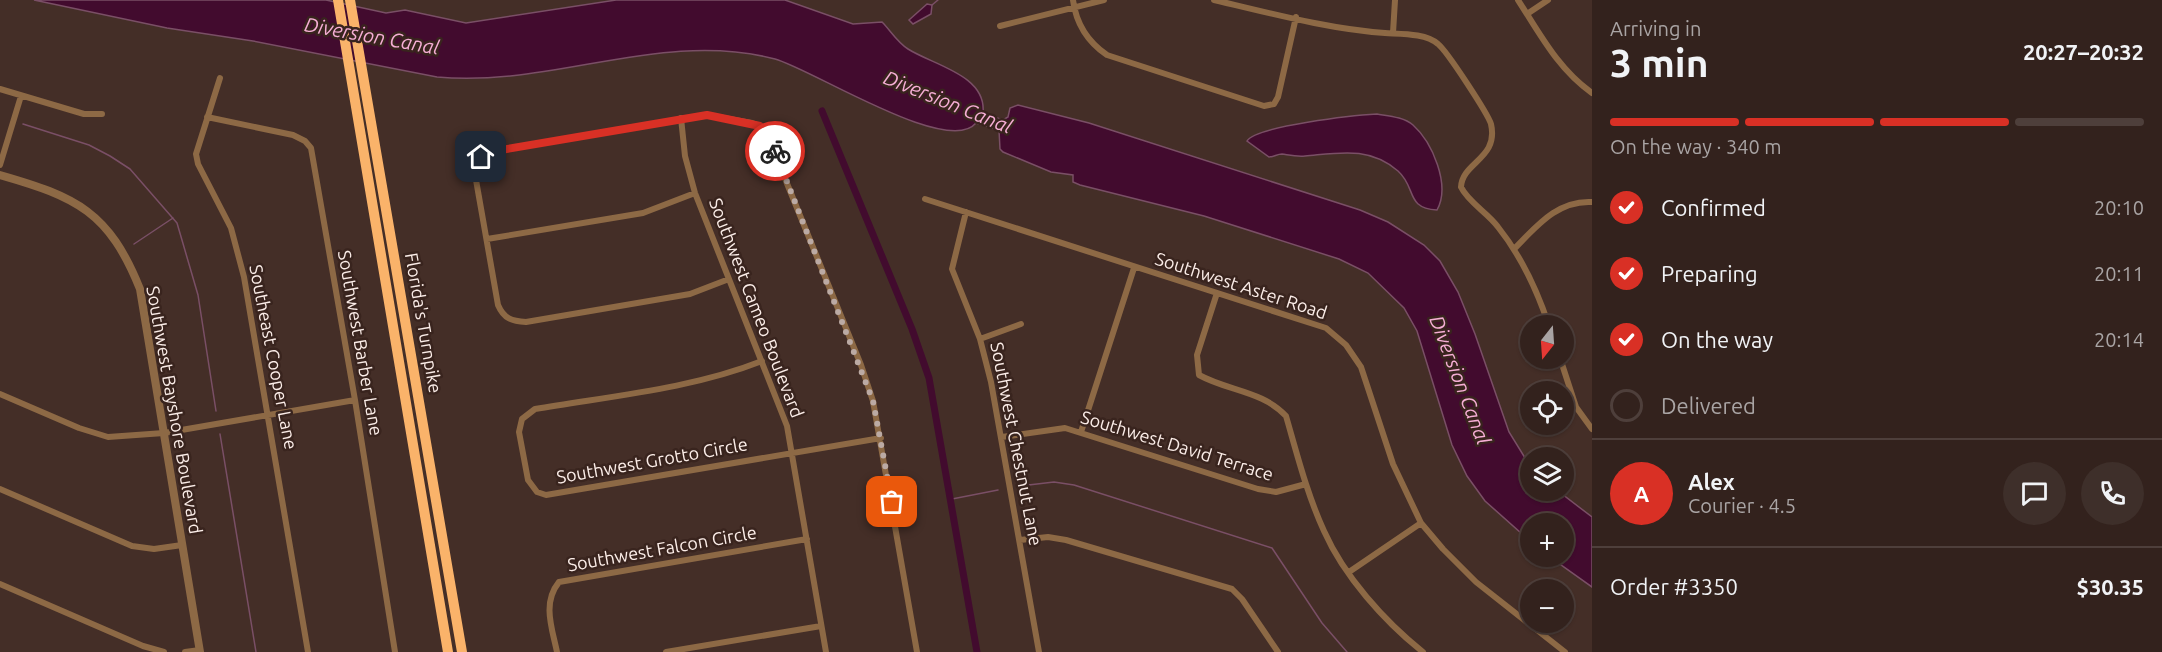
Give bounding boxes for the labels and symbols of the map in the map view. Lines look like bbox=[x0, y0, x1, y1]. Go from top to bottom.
water label: Diversion Canal bbox=[303, 12, 442, 59]
water label: Diversion Canal bbox=[881, 65, 1016, 138]
courier bbox=[745, 121, 805, 181]
pin bbox=[455, 131, 506, 182]
street label: Southwest Cameo Boulevard bbox=[706, 195, 808, 420]
street label: Southwest Aster Road bbox=[1153, 248, 1330, 322]
street label: Southwest Barber Lane bbox=[335, 249, 387, 437]
street label: Florida's Turnpike bbox=[402, 251, 446, 395]
street label: Southeast Cooper Lane bbox=[246, 263, 302, 451]
street label: Southwest Bayshore Boulevard bbox=[143, 284, 207, 535]
water label: Diversion Canal bbox=[1425, 312, 1496, 448]
north arrow bbox=[1520, 315, 1574, 369]
street label: Southwest Chestnut Lane bbox=[987, 340, 1047, 547]
street label: Southwest David Terrace bbox=[1079, 406, 1276, 484]
street label: Southwest Grotto Circle bbox=[555, 433, 749, 487]
pin bbox=[866, 476, 917, 527]
street label: Southwest Falcon Circle bbox=[566, 522, 758, 575]

